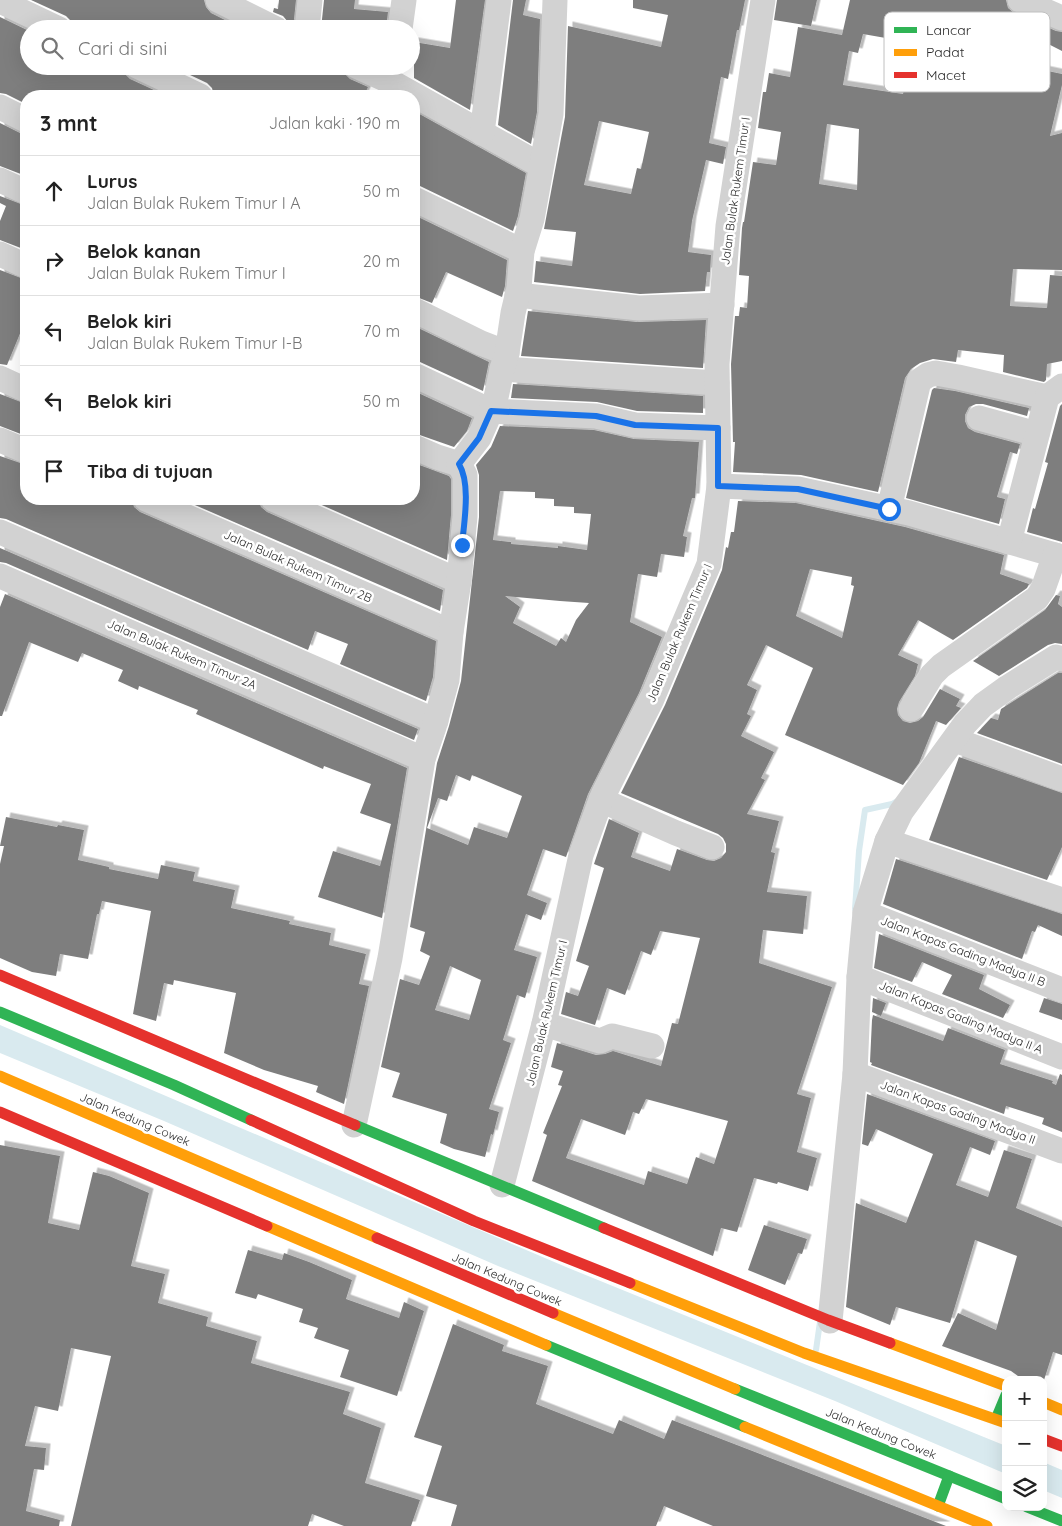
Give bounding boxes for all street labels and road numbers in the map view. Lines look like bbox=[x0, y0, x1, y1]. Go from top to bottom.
street label: Jalan Bulak Rukem Timur I bbox=[717, 116, 753, 266]
street label: Jalan Bulak Rukem Timur 2B bbox=[222, 526, 375, 606]
street label: Jalan Bulak Rukem Timur I bbox=[643, 561, 715, 705]
street label: Jalan Bulak Rukem Timur 2A bbox=[105, 616, 259, 692]
street label: Jalan Kapas Gading Madya II B bbox=[878, 913, 1048, 990]
street label: Jalan Bulak Rukem Timur I bbox=[522, 939, 570, 1087]
street label: Jalan Kapas Gading Madya II A bbox=[877, 977, 1045, 1057]
street label: Jalan Kapas Gading Madya II bbox=[878, 1077, 1038, 1147]
street label: Jalan Kedung Cowek bbox=[78, 1089, 192, 1149]
street label: Jalan Kedung Cowek bbox=[450, 1249, 564, 1309]
street label: Jalan Kedung Cowek bbox=[823, 1404, 939, 1462]

